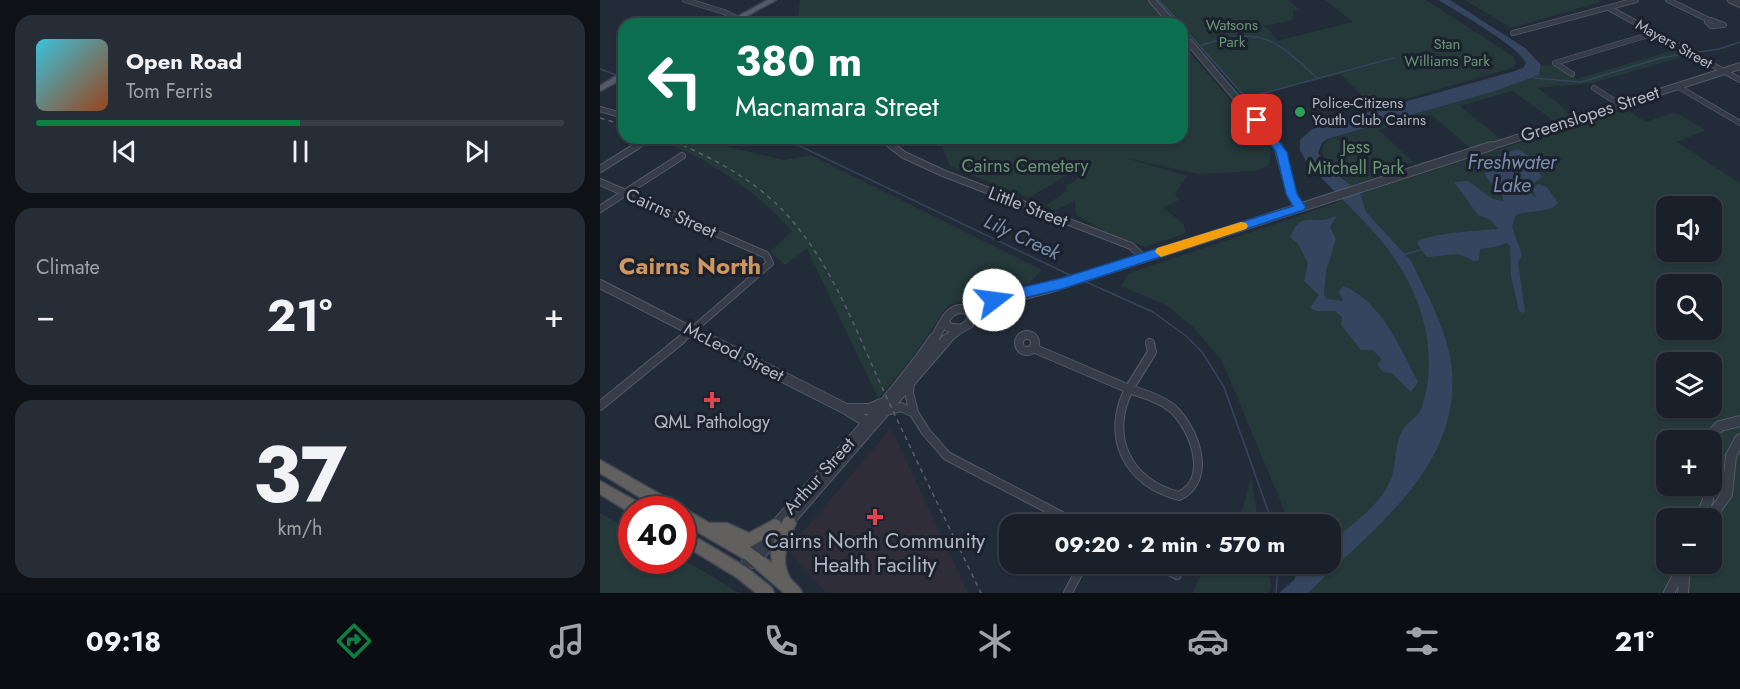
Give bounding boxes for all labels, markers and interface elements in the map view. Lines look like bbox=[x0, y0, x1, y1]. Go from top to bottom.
park label: Watsons Park bbox=[1206, 14, 1258, 53]
street label: Mayers Street bbox=[1632, 14, 1717, 74]
text: 380 m bbox=[735, 31, 862, 92]
park label: Stan Williams Park bbox=[1404, 33, 1490, 72]
icon: left bbox=[636, 42, 714, 120]
text: Open Road bbox=[126, 45, 242, 77]
text: Tom Ferris bbox=[126, 77, 213, 106]
street label: Greenslopes Street bbox=[1517, 79, 1663, 149]
text: Macnamara Street bbox=[735, 87, 939, 126]
place label: Police-Citizens Youth Club Cairns bbox=[1312, 92, 1426, 131]
pin bbox=[1231, 94, 1282, 145]
icon: arrive bbox=[1240, 103, 1273, 136]
marker: Police-Citizens Youth Club Cairns bbox=[1293, 105, 1307, 119]
park label: Jess Mitchell Park bbox=[1308, 134, 1404, 181]
icon: previous bbox=[108, 135, 141, 168]
icon: pause bbox=[284, 135, 317, 168]
icon: next bbox=[460, 135, 493, 168]
water label: Freshwater Lake bbox=[1467, 148, 1558, 200]
park label: Cairns Cemetery bbox=[961, 153, 1089, 179]
street label: Little Street bbox=[985, 180, 1072, 234]
street label: Cairns Street bbox=[621, 181, 721, 245]
map controls bbox=[1656, 196, 1722, 574]
button: sound bbox=[1656, 196, 1722, 262]
water label: Lily Creek bbox=[979, 207, 1066, 268]
district label: Cairns North bbox=[619, 248, 761, 283]
text: Climate bbox=[36, 253, 100, 282]
position arrow bbox=[962, 268, 1026, 332]
button: search bbox=[1656, 274, 1722, 340]
text: 21° bbox=[267, 283, 332, 348]
text: − bbox=[36, 292, 55, 339]
text: + bbox=[544, 292, 564, 339]
street label: McLeod Street bbox=[680, 316, 789, 389]
button: layers bbox=[1656, 352, 1722, 418]
marker: QML Pathology bbox=[703, 391, 721, 409]
place label: QML Pathology bbox=[654, 409, 770, 435]
text: 37 bbox=[253, 419, 347, 531]
button: + bbox=[1656, 430, 1722, 496]
street label: Arthur Street bbox=[777, 431, 861, 520]
speed limit sign: 40 bbox=[618, 496, 696, 574]
marker: Cairns North Community Health Facility bbox=[866, 508, 884, 526]
button: − bbox=[1656, 508, 1722, 574]
text: km/h bbox=[277, 514, 323, 543]
place label: Cairns North Community Health Facility bbox=[765, 526, 986, 580]
text: 09:20 · 2 min · 570 m bbox=[1055, 528, 1285, 560]
icon: directions bbox=[333, 620, 375, 662]
icon: music bbox=[546, 620, 588, 662]
icon: phone bbox=[760, 620, 802, 662]
icon: climate bbox=[974, 620, 1016, 662]
icon: car bbox=[1187, 620, 1229, 662]
icon: filters bbox=[1401, 620, 1443, 662]
text: 09:18 bbox=[86, 622, 161, 661]
text: 21° bbox=[1615, 622, 1654, 661]

